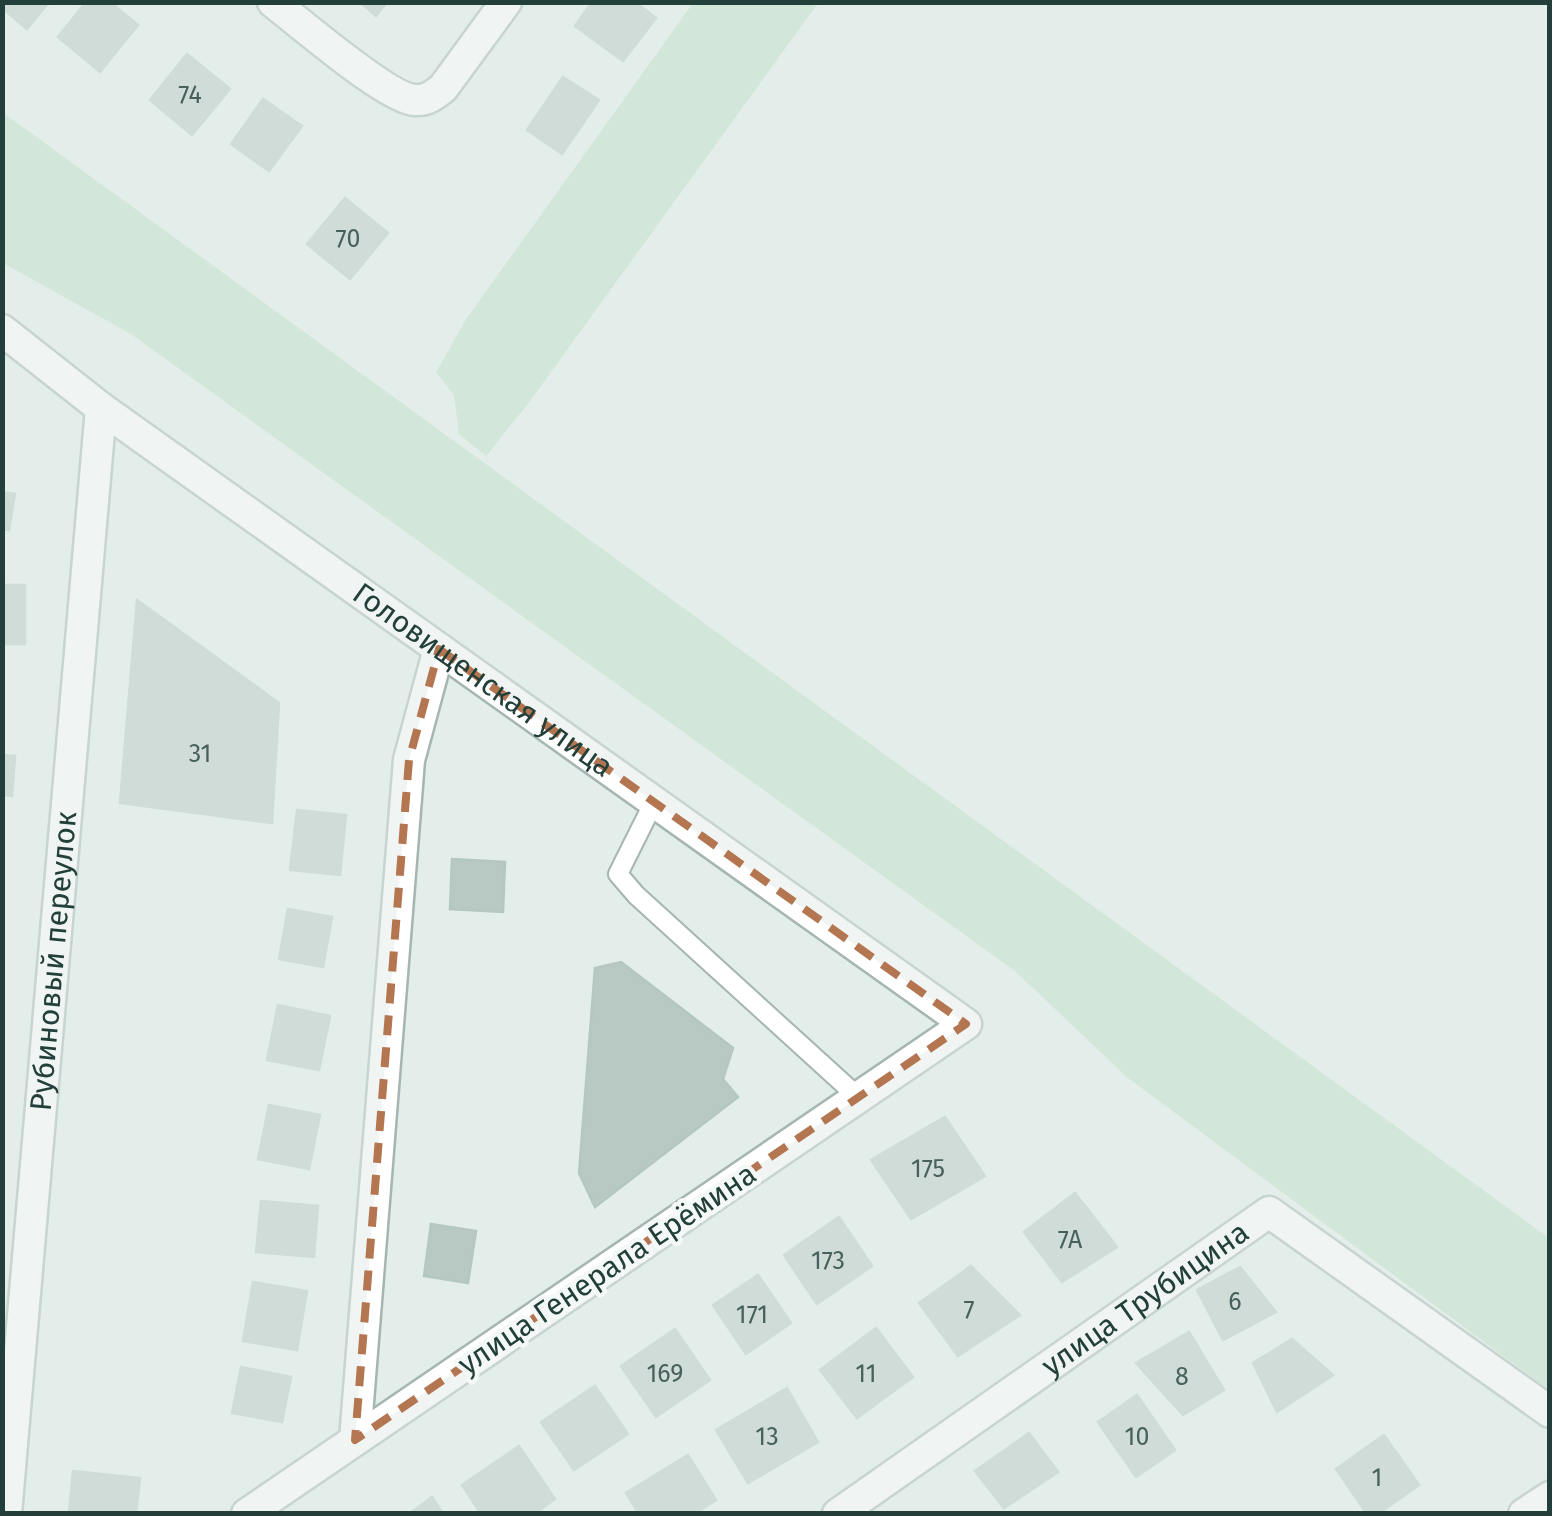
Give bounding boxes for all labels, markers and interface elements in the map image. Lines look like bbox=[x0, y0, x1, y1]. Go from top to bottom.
house number: 74 bbox=[178, 80, 202, 110]
house number: 70 bbox=[336, 224, 360, 254]
street label: Головищенская улица bbox=[346, 575, 620, 785]
house number: 31 bbox=[189, 739, 211, 769]
street label: Рубиновый переулок bbox=[23, 809, 84, 1112]
house number: 175 bbox=[911, 1154, 945, 1184]
street label: улица Генерала Ерёмина bbox=[451, 1156, 763, 1382]
street label: улица Трубицина bbox=[1035, 1214, 1256, 1384]
house number: 7А bbox=[1058, 1225, 1083, 1255]
house number: 173 bbox=[811, 1246, 845, 1276]
house number: 6 bbox=[1228, 1287, 1242, 1317]
house number: 7 bbox=[963, 1295, 975, 1325]
house number: 171 bbox=[736, 1300, 768, 1330]
house number: 169 bbox=[647, 1359, 683, 1389]
house number: 11 bbox=[855, 1359, 877, 1389]
house number: 8 bbox=[1175, 1362, 1189, 1392]
house number: 13 bbox=[755, 1422, 779, 1452]
house number: 10 bbox=[1125, 1422, 1149, 1452]
house number: 1 bbox=[1372, 1463, 1382, 1493]

